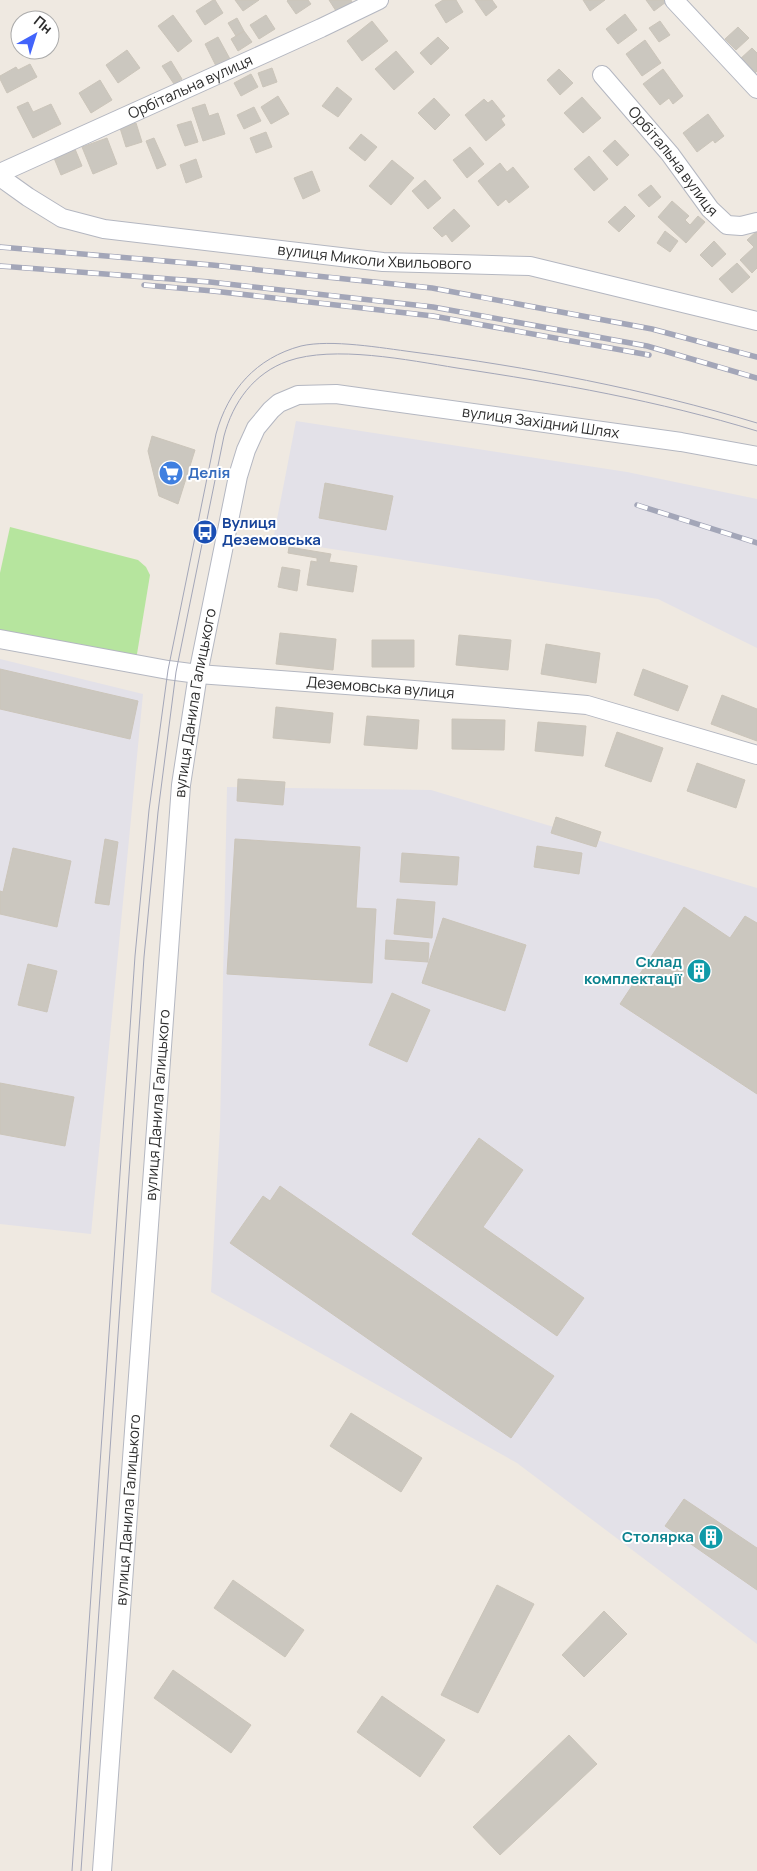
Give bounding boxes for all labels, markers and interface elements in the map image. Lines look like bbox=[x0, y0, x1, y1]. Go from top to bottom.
north arrow bbox=[10, 10, 60, 60]
text: Пн bbox=[30, 11, 57, 38]
street label: Орбітальна вулиця bbox=[125, 49, 256, 124]
street label: Орбітальна вулиця bbox=[624, 102, 723, 221]
street label: вулиця Миколи Хвильового bbox=[276, 239, 472, 274]
street label: вулиця Західний Шлях bbox=[461, 401, 621, 443]
supermarket icon: Делія bbox=[158, 460, 184, 486]
place label: Делія bbox=[188, 462, 230, 483]
place label: Вулиця Деземовська bbox=[222, 512, 321, 550]
bus stop icon: Вулиця Деземовська bbox=[192, 519, 218, 545]
street label: вулиця Данила Галицького bbox=[169, 606, 221, 798]
street label: Деземовська вулиця bbox=[306, 671, 455, 703]
place label: Склад комплектації bbox=[584, 951, 683, 989]
building icon: Склад комплектації bbox=[686, 958, 712, 984]
street label: вулиця Данила Галицького bbox=[140, 1008, 175, 1201]
street label: вулиця Данила Галицького bbox=[110, 1413, 145, 1606]
building icon: Столярка bbox=[698, 1524, 724, 1550]
place label: Столярка bbox=[622, 1526, 694, 1547]

